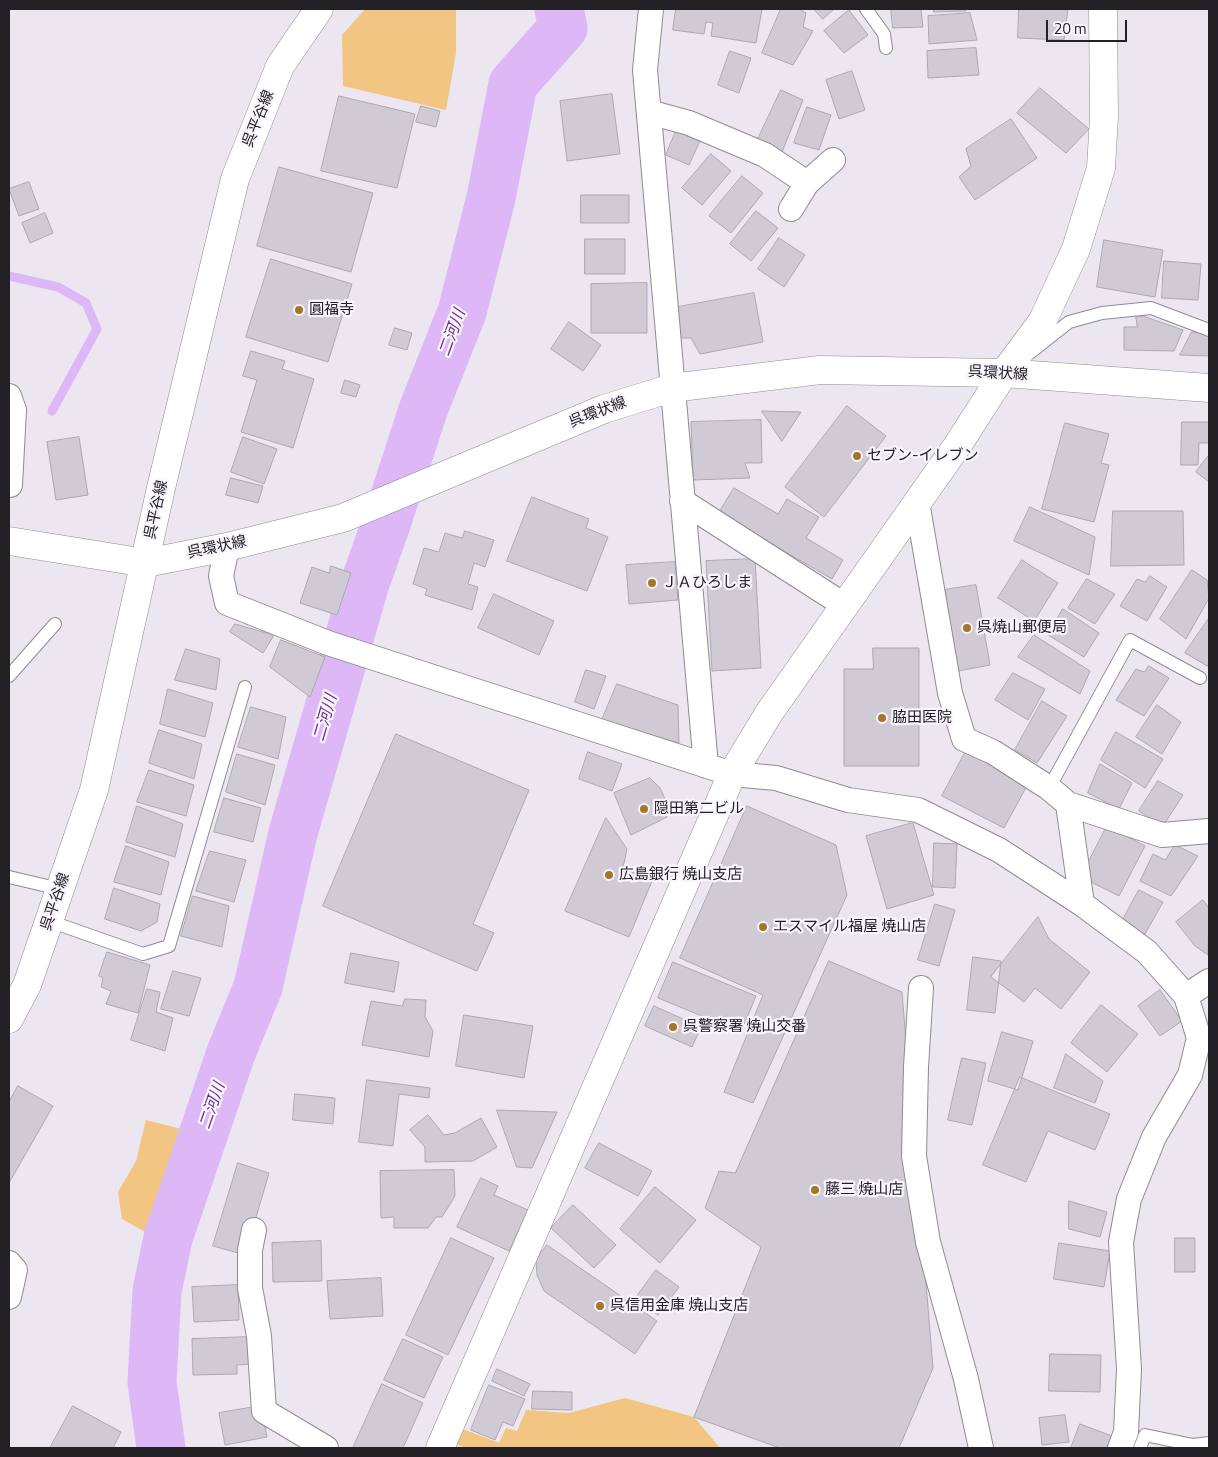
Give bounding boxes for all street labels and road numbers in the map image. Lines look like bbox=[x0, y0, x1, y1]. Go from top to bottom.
street label: 呉平谷線 bbox=[239, 88, 279, 150]
street label: 呉環状線 bbox=[968, 363, 1028, 385]
street label: 呉環状線 bbox=[567, 394, 629, 432]
street label: 呉平谷線 bbox=[142, 479, 172, 541]
street label: 呉環状線 bbox=[186, 533, 248, 563]
street label: 呉平谷線 bbox=[38, 871, 74, 933]

